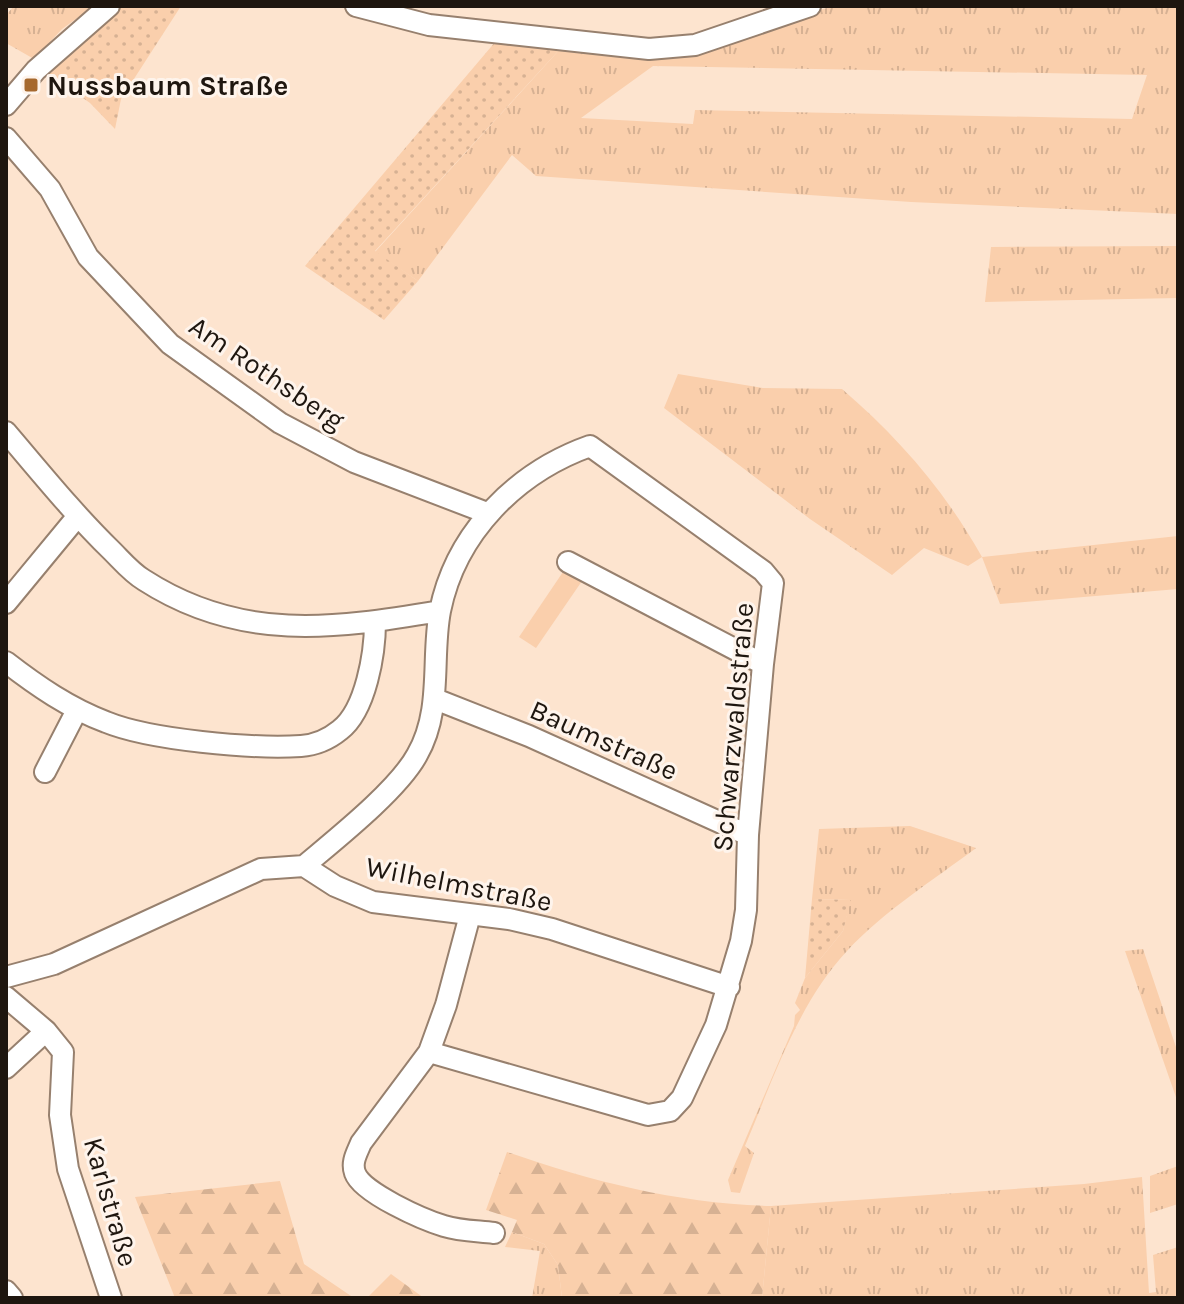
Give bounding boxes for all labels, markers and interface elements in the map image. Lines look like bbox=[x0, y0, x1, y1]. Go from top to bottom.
place label: Nussbaum Straße bbox=[47, 69, 288, 102]
marker: Nussbaum Straße bbox=[22, 76, 40, 94]
street label: Am Rothsberg bbox=[183, 309, 351, 437]
street label: Schwarzwaldstraße bbox=[706, 601, 760, 853]
street label: Baumstraße bbox=[525, 693, 683, 787]
street label: Wilhelmstraße bbox=[363, 850, 555, 918]
street label: Karlstraße bbox=[77, 1134, 145, 1270]

